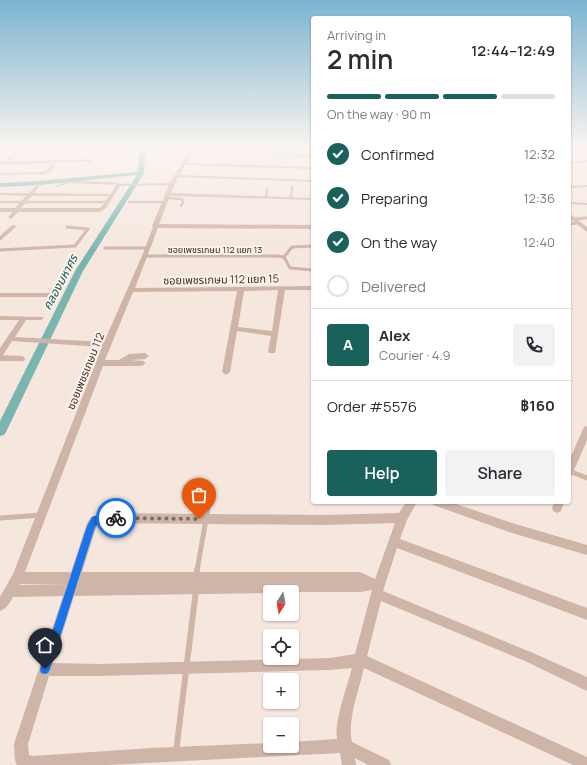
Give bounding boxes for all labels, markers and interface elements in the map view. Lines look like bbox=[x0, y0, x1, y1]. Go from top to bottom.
text: Arriving in bbox=[327, 26, 386, 44]
text: 12:44–12:49 bbox=[471, 40, 555, 61]
text: 2 min bbox=[327, 41, 393, 77]
text: On the way · 90 m bbox=[327, 105, 431, 123]
icon: check bbox=[327, 143, 349, 165]
text: Confirmed bbox=[361, 144, 434, 165]
text: 12:32 bbox=[524, 145, 555, 163]
icon: check bbox=[327, 187, 349, 209]
text: Preparing bbox=[361, 188, 428, 209]
text: 12:36 bbox=[523, 189, 555, 207]
icon: check bbox=[327, 231, 349, 253]
text: On the way bbox=[361, 232, 437, 253]
text: 12:40 bbox=[523, 233, 555, 251]
street label: ซอยเพชรเกษม 112 แยก 13 bbox=[168, 243, 262, 256]
water label: คลองมหาศร bbox=[38, 250, 82, 313]
street label: ซอยเพชรเกษม 112 แยก 15 bbox=[163, 270, 279, 288]
text: Delivered bbox=[361, 276, 426, 297]
button: phone bbox=[513, 324, 555, 366]
text: Alex bbox=[379, 325, 410, 346]
street label: ซอยเพชรเกษม 112 bbox=[63, 330, 107, 412]
text: A bbox=[343, 334, 353, 355]
text: Courier · 4.9 bbox=[379, 346, 451, 364]
text: ฿160 bbox=[521, 395, 555, 416]
text: Order #5576 bbox=[327, 396, 417, 417]
button: Help bbox=[327, 450, 437, 496]
button: Share bbox=[445, 450, 555, 496]
pin bbox=[182, 478, 216, 519]
icon: bag bbox=[188, 484, 210, 506]
courier bbox=[96, 498, 136, 538]
icon: bike bbox=[105, 507, 127, 529]
north arrow bbox=[263, 585, 299, 621]
map controls bbox=[263, 585, 299, 753]
pin bbox=[28, 628, 62, 669]
button: locate bbox=[263, 629, 299, 665]
icon: home bbox=[34, 634, 56, 656]
button: + bbox=[263, 673, 299, 709]
button: − bbox=[263, 717, 299, 753]

